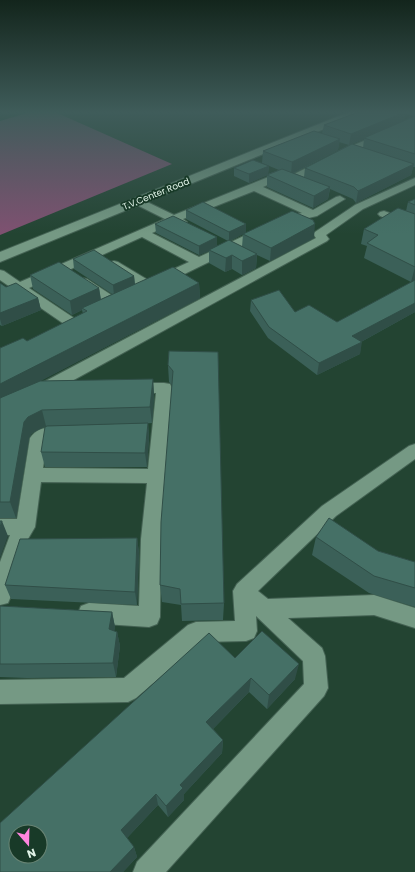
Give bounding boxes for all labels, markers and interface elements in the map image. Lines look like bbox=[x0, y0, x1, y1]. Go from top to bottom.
street label: T.V.Center Road bbox=[121, 175, 191, 213]
north arrow bbox=[8, 824, 48, 864]
text: N bbox=[25, 844, 38, 862]

